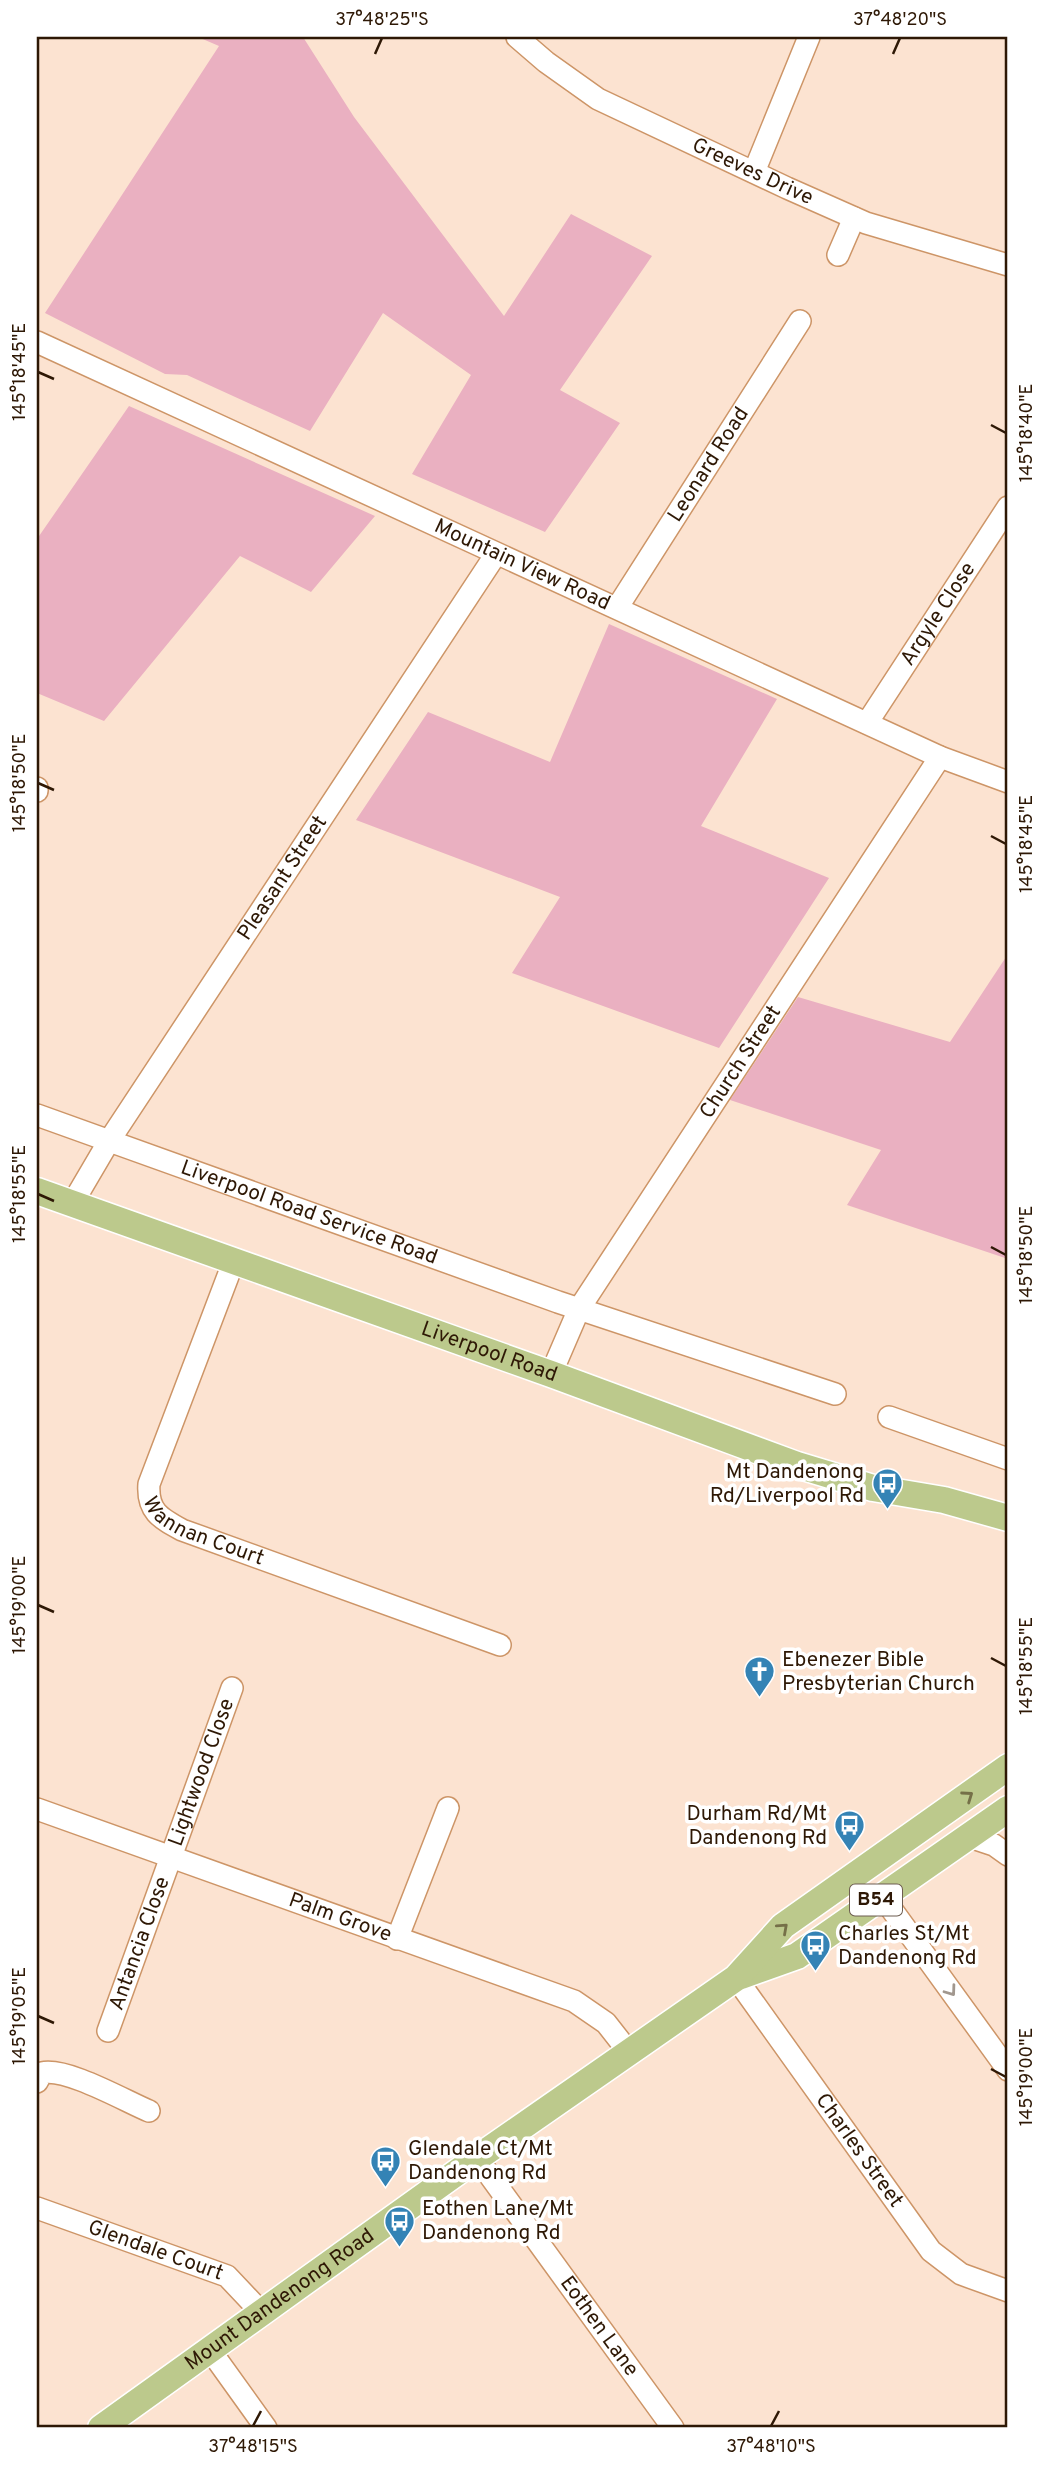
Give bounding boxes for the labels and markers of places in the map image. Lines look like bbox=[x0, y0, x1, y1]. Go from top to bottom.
place label: Mt Dandenong Rd/Liverpool Rd bbox=[710, 1459, 864, 1510]
bus stop icon: Mt Dandenong Rd/Liverpool Rd bbox=[870, 1467, 904, 1511]
place label: Ebenezer Bible Presbyterian Church bbox=[782, 1647, 975, 1698]
church icon: Ebenezer Bible Presbyterian Church bbox=[742, 1655, 776, 1699]
place label: Durham Rd/Mt Dandenong Rd bbox=[686, 1801, 827, 1852]
bus stop icon: Durham Rd/Mt Dandenong Rd bbox=[833, 1809, 867, 1853]
place label: Charles St/Mt Dandenong Rd bbox=[838, 1921, 977, 1972]
bus stop icon: Charles St/Mt Dandenong Rd bbox=[798, 1929, 832, 1973]
place label: Glendale Ct/Mt Dandenong Rd bbox=[408, 2136, 553, 2187]
bus stop icon: Glendale Ct/Mt Dandenong Rd bbox=[368, 2144, 402, 2188]
place label: Eothen Lane/Mt Dandenong Rd bbox=[422, 2196, 574, 2247]
bus stop icon: Eothen Lane/Mt Dandenong Rd bbox=[382, 2204, 416, 2248]

